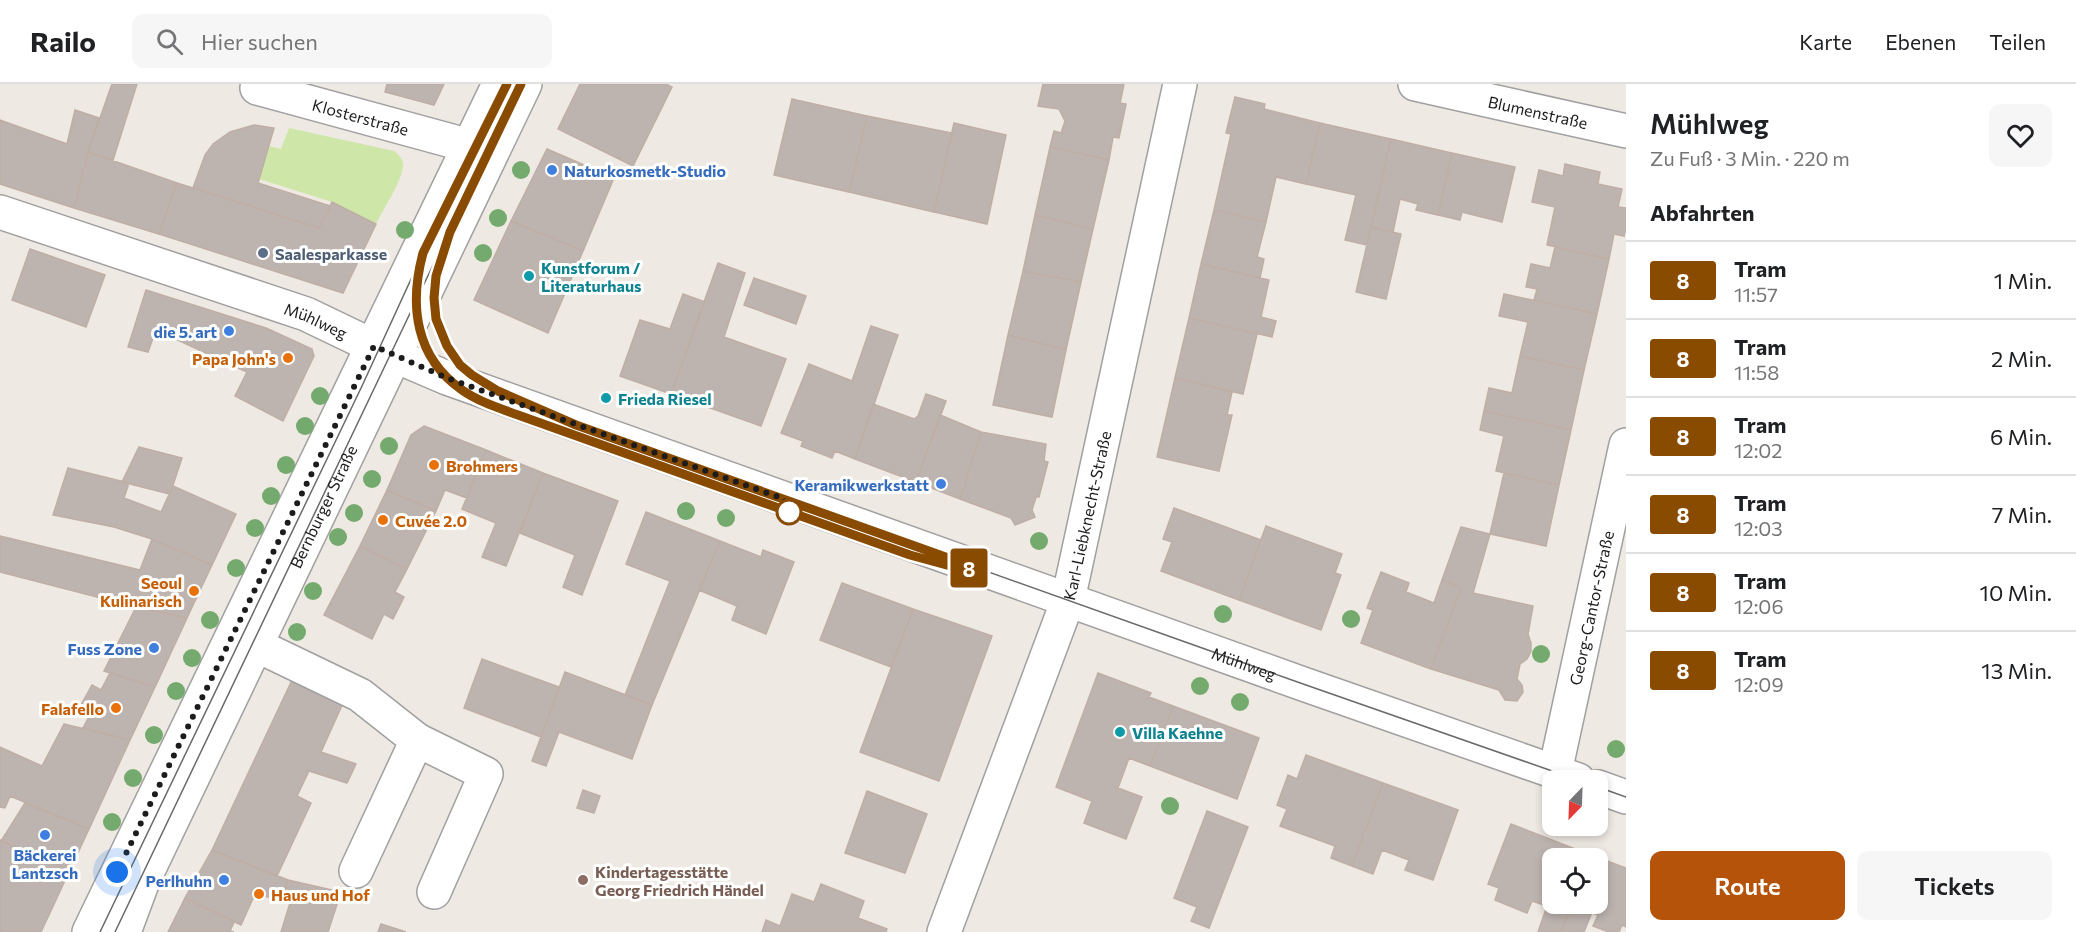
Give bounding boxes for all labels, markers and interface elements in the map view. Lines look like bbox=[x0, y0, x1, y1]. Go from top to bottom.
search box bbox=[132, 14, 552, 68]
text: Railo bbox=[30, 24, 96, 58]
icon: search bbox=[153, 25, 186, 58]
text: Hier suchen bbox=[201, 28, 318, 55]
text: Karte bbox=[1799, 29, 1852, 54]
text: Ebenen bbox=[1885, 29, 1956, 54]
text: Teilen bbox=[1989, 29, 2046, 54]
street label: Blumenstraße bbox=[1486, 91, 1590, 132]
street label: Klosterstraße bbox=[310, 94, 411, 138]
button: heart bbox=[1989, 104, 2052, 167]
text: Mühlweg bbox=[1650, 106, 1769, 140]
text: Zu Fuß · 3 Min. · 220 m bbox=[1650, 146, 1850, 170]
place label: Naturkosmetk-Studio bbox=[564, 161, 726, 180]
marker: Naturkosmetk-Studio bbox=[545, 163, 559, 177]
text: Abfahrten bbox=[1650, 199, 1754, 226]
place label: Saalesparkasse bbox=[275, 244, 387, 263]
marker: Saalesparkasse bbox=[256, 246, 270, 260]
text: Tram bbox=[1734, 255, 1786, 282]
place label: Kunstforum / Literaturhaus bbox=[541, 258, 642, 295]
text: 1 Min. bbox=[1994, 267, 2052, 294]
text: 8 bbox=[1677, 268, 1690, 293]
marker: Kunstforum / Literaturhaus bbox=[522, 269, 536, 283]
text: 11:57 bbox=[1734, 282, 1778, 306]
street label: Mühlweg bbox=[282, 298, 351, 342]
place label: die 5. art bbox=[154, 322, 217, 341]
marker: die 5. art bbox=[222, 324, 236, 338]
text: Tram bbox=[1734, 333, 1786, 360]
text: 2 Min. bbox=[1991, 345, 2052, 372]
text: 8 bbox=[1677, 346, 1690, 371]
place label: Papa John's bbox=[192, 349, 276, 368]
marker: Papa John's bbox=[281, 351, 295, 365]
text: 11:58 bbox=[1734, 360, 1779, 384]
place label: Frieda Riesel bbox=[618, 389, 712, 408]
marker: Frieda Riesel bbox=[599, 391, 613, 405]
text: Tram bbox=[1734, 411, 1786, 438]
text: 6 Min. bbox=[1990, 423, 2052, 450]
text: 8 bbox=[1677, 424, 1690, 449]
street label: Karl-Liebknecht-Straße bbox=[1059, 429, 1114, 602]
text: 12:02 bbox=[1734, 438, 1782, 462]
street label: Bernburger Straße bbox=[285, 442, 360, 571]
place label: Brohmers bbox=[446, 456, 518, 475]
marker: Brohmers bbox=[427, 458, 441, 472]
place label: Keramikwerkstatt bbox=[794, 475, 929, 494]
marker: Keramikwerkstatt bbox=[934, 477, 948, 491]
text: Tram bbox=[1734, 489, 1786, 516]
unlabelled marker bbox=[776, 499, 802, 525]
text: 7 Min. bbox=[1992, 501, 2052, 528]
text: 8 bbox=[1677, 502, 1690, 527]
place label: Cuvée 2.0 bbox=[395, 511, 467, 530]
marker: Cuvée 2.0 bbox=[376, 513, 390, 527]
text: 12:03 bbox=[1734, 516, 1783, 540]
street label: Georg-Cantor-Straße bbox=[1565, 529, 1617, 687]
line badge: 8 bbox=[950, 548, 988, 588]
text: 8 bbox=[963, 556, 976, 581]
text: Tram bbox=[1734, 567, 1786, 594]
place label: Seoul Kulinarisch bbox=[100, 573, 182, 610]
text: 10 Min. bbox=[1980, 579, 2052, 606]
text: 8 bbox=[1677, 580, 1690, 605]
marker: Seoul Kulinarisch bbox=[187, 584, 201, 598]
text: 12:06 bbox=[1734, 594, 1784, 618]
place label: Fuss Zone bbox=[68, 639, 142, 658]
marker: Fuss Zone bbox=[147, 641, 161, 655]
street label: Mühlweg bbox=[1209, 643, 1279, 683]
text: Tram bbox=[1734, 645, 1786, 672]
text: 13 Min. bbox=[1981, 657, 2052, 684]
text: 8 bbox=[1677, 658, 1690, 683]
text: 12:09 bbox=[1734, 672, 1784, 696]
place label: Falafello bbox=[41, 699, 104, 718]
marker: Falafello bbox=[109, 701, 123, 715]
place label: Villa Kaehne bbox=[1132, 723, 1223, 742]
marker: Villa Kaehne bbox=[1113, 725, 1127, 739]
north arrow bbox=[1542, 770, 1608, 836]
map controls bbox=[1542, 770, 1608, 914]
marker: Bäckerei Lantzsch bbox=[38, 828, 52, 842]
place label: Bäckerei Lantzsch bbox=[12, 845, 78, 882]
button: locate bbox=[1542, 848, 1608, 914]
button: Route bbox=[1650, 851, 1845, 920]
button: Tickets bbox=[1857, 851, 2052, 920]
your location bbox=[102, 857, 132, 887]
place label: Kindertagesstätte Georg Friedrich Händel bbox=[595, 862, 764, 899]
place label: Perlhuhn bbox=[146, 871, 212, 890]
marker: Perlhuhn bbox=[217, 873, 231, 887]
marker: Kindertagesstätte Georg Friedrich Händel bbox=[576, 873, 590, 887]
place label: Haus und Hof bbox=[271, 885, 370, 904]
marker: Haus und Hof bbox=[252, 887, 266, 901]

